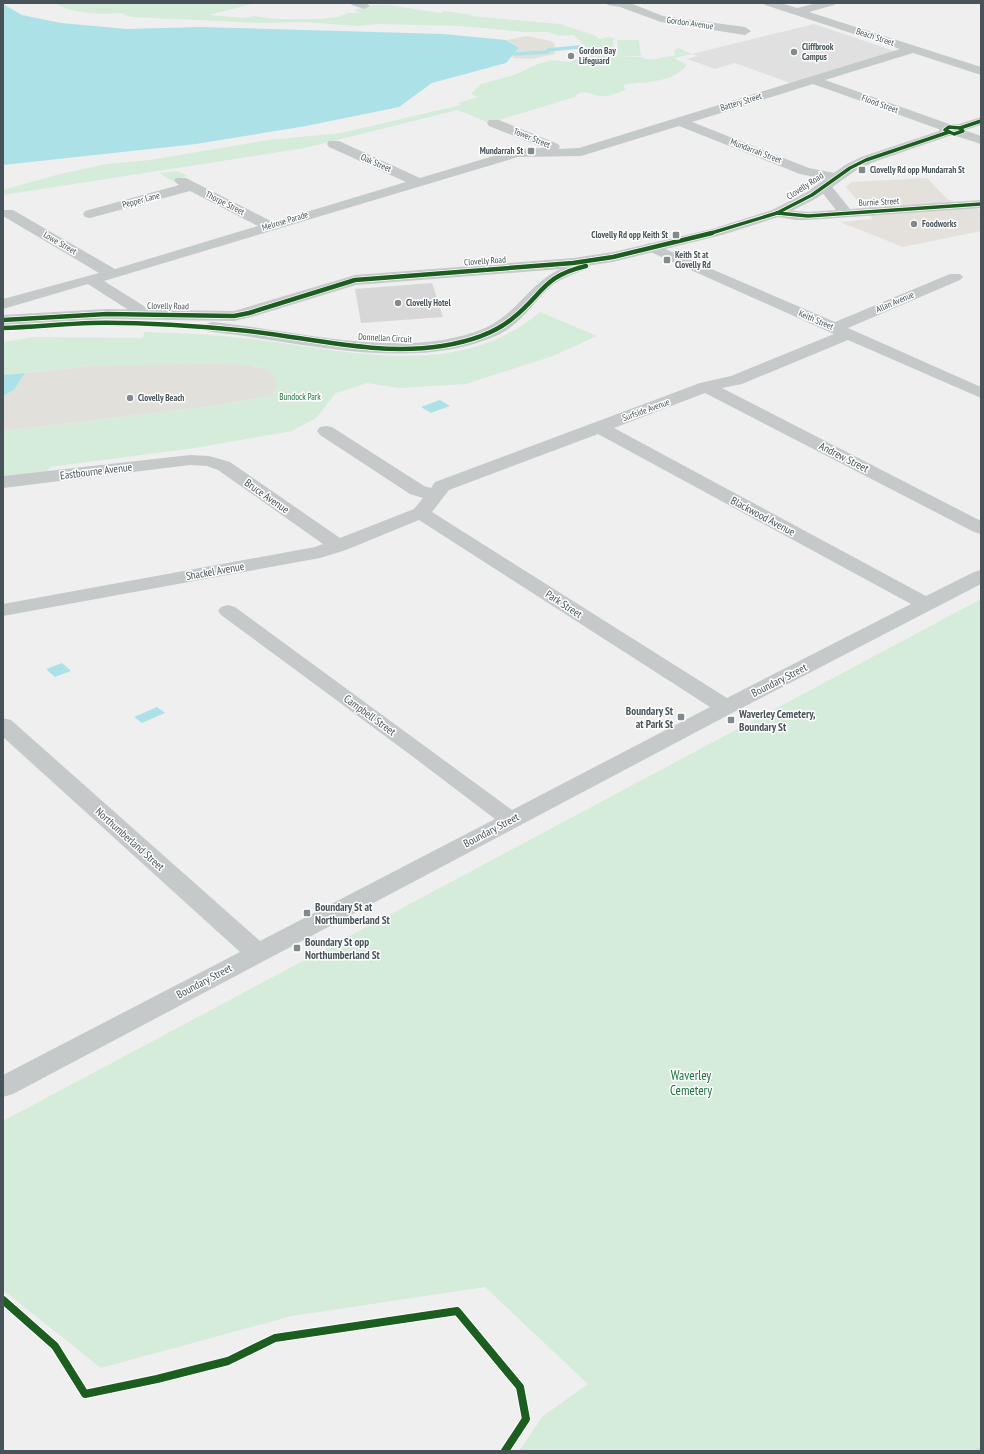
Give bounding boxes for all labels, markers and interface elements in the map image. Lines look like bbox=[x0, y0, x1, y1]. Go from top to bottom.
street label: Gordon Avenue bbox=[666, 14, 714, 31]
street label: Beach Street bbox=[855, 25, 896, 48]
place label: Cliffbrook Campus bbox=[802, 41, 834, 62]
place label: Gordon Bay Lifeguard bbox=[579, 45, 616, 66]
marker: Cliffbrook Campus bbox=[789, 47, 799, 57]
marker: Gordon Bay Lifeguard bbox=[566, 51, 576, 61]
street label: Battery Street bbox=[719, 90, 763, 113]
street label: Flood Street bbox=[860, 92, 900, 115]
street label: Tower Street bbox=[512, 125, 553, 150]
street label: Mundarrah Street bbox=[729, 136, 784, 166]
place label: Mundarrah St bbox=[480, 145, 523, 156]
marker: Mundarrah St bbox=[526, 146, 536, 156]
street label: Oak Street bbox=[359, 151, 394, 174]
place label: Clovelly Rd opp Mundarrah St bbox=[870, 164, 965, 175]
marker: Clovelly Rd opp Mundarrah St bbox=[857, 165, 867, 175]
street label: Clovelly Road bbox=[784, 170, 825, 202]
street label: Thorpe Street bbox=[204, 188, 247, 217]
street label: Pepper Lane bbox=[121, 189, 161, 210]
street label: Burnie Street bbox=[858, 195, 900, 208]
street label: Melrose Parade bbox=[260, 208, 310, 233]
place label: Foodworks bbox=[922, 218, 957, 229]
marker: Foodworks bbox=[909, 219, 919, 229]
street label: Lowe Street bbox=[42, 229, 79, 257]
place label: Clovelly Rd opp Keith St bbox=[591, 229, 668, 240]
marker: Clovelly Rd opp Keith St bbox=[671, 230, 681, 240]
place label: Keith St at Clovelly Rd bbox=[675, 249, 711, 270]
street label: Clovelly Road bbox=[464, 254, 506, 267]
marker: Keith St at Clovelly Rd bbox=[662, 255, 672, 265]
street label: Allan Avenue bbox=[874, 288, 916, 315]
place label: Clovelly Hotel bbox=[406, 297, 451, 308]
marker: Clovelly Hotel bbox=[393, 298, 403, 308]
street label: Clovelly Road bbox=[147, 300, 189, 311]
street label: Keith Street bbox=[797, 307, 836, 332]
street label: Donnellan Circuit bbox=[358, 331, 413, 344]
park label: Bundock Park bbox=[279, 391, 321, 402]
place label: Clovelly Beach bbox=[138, 392, 184, 403]
marker: Clovelly Beach bbox=[125, 393, 135, 403]
street label: Surfside Avenue bbox=[621, 396, 671, 423]
street label: Andrew Street bbox=[817, 439, 871, 475]
street label: Eastbourne Avenue bbox=[59, 460, 133, 482]
street label: Bruce Avenue bbox=[242, 476, 292, 517]
street label: Blackwood Avenue bbox=[728, 493, 798, 539]
street label: Shackel Avenue bbox=[185, 559, 246, 583]
street label: Park Street bbox=[543, 587, 585, 621]
street label: Boundary Street bbox=[749, 660, 809, 700]
street label: Campbell Street bbox=[341, 691, 399, 739]
place label: Boundary St at Park St bbox=[626, 704, 674, 731]
place label: Waverley Cemetery, Boundary St bbox=[738, 707, 815, 734]
marker: Boundary St at Park St bbox=[676, 712, 686, 722]
marker: Waverley Cemetery, Boundary St bbox=[726, 715, 736, 725]
street label: Northumberland Street bbox=[93, 804, 167, 874]
street label: Boundary Street bbox=[461, 810, 521, 850]
place label: Boundary St at Northumberland St bbox=[315, 900, 391, 927]
marker: Boundary St at Northumberland St bbox=[302, 908, 312, 918]
place label: Boundary St opp Northumberland St bbox=[305, 935, 381, 962]
marker: Boundary St opp Northumberland St bbox=[292, 943, 302, 953]
street label: Boundary Street bbox=[174, 961, 234, 1001]
park label: Waverley Cemetery bbox=[670, 1067, 712, 1099]

